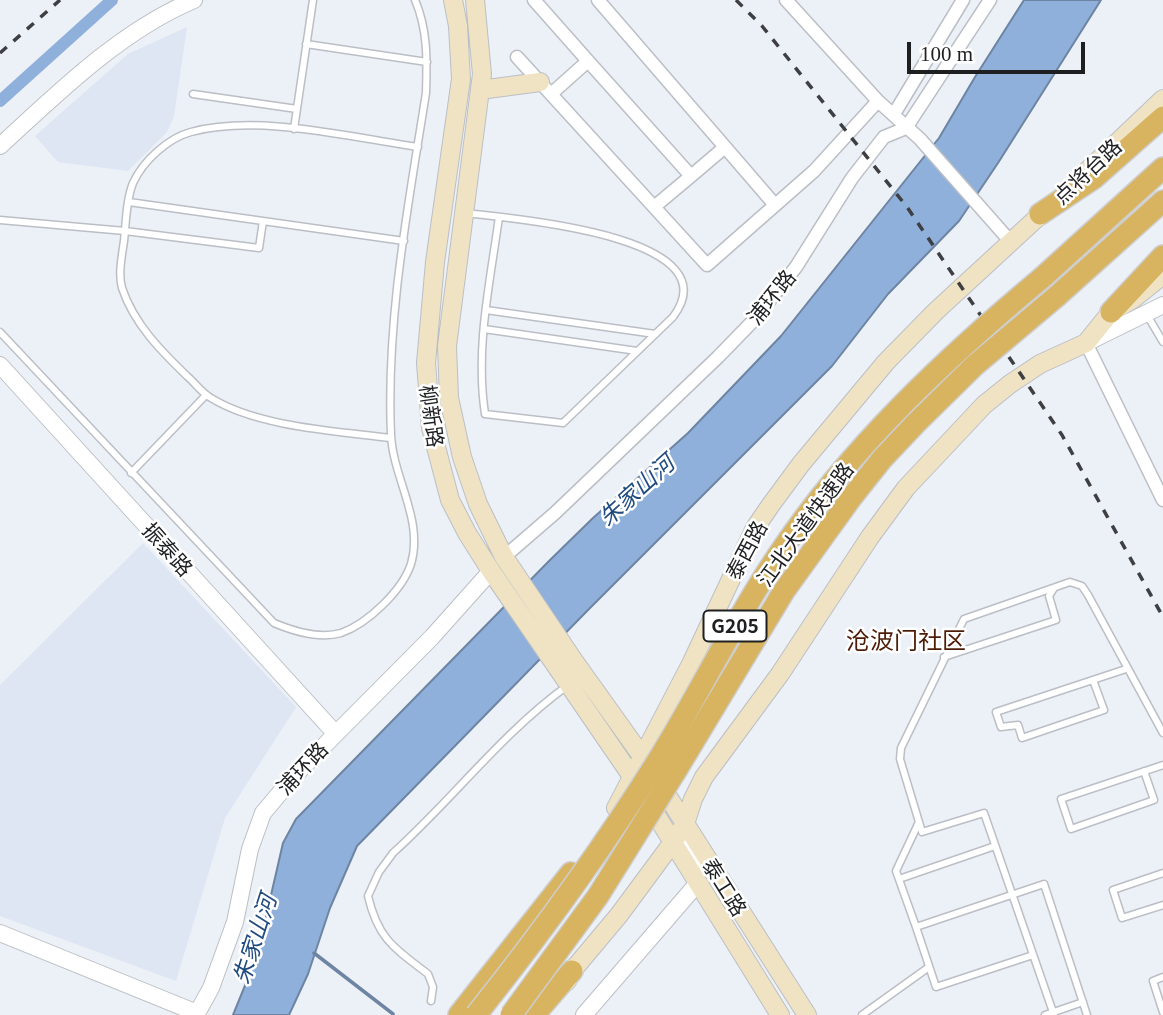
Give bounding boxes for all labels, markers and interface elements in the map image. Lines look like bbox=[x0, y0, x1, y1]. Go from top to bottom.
scale bar bbox=[911, 28, 1090, 72]
text: 100 m bbox=[920, 42, 973, 66]
street label: 点将台路 bbox=[1048, 133, 1126, 209]
street label: 浦环路 bbox=[741, 265, 801, 329]
street label: 柳新路 bbox=[415, 383, 449, 449]
water label: 朱家山河 bbox=[593, 449, 679, 531]
street label: 江北大道快速路 bbox=[752, 457, 858, 591]
street label: 泰西路 bbox=[720, 516, 772, 584]
street label: 振泰路 bbox=[138, 517, 198, 581]
road number: G205 bbox=[704, 610, 766, 642]
district label: 沧波门社区 bbox=[846, 626, 966, 654]
street label: 浦环路 bbox=[271, 736, 333, 800]
street label: 泰工路 bbox=[698, 854, 752, 920]
water label: 朱家山河 bbox=[227, 891, 281, 987]

